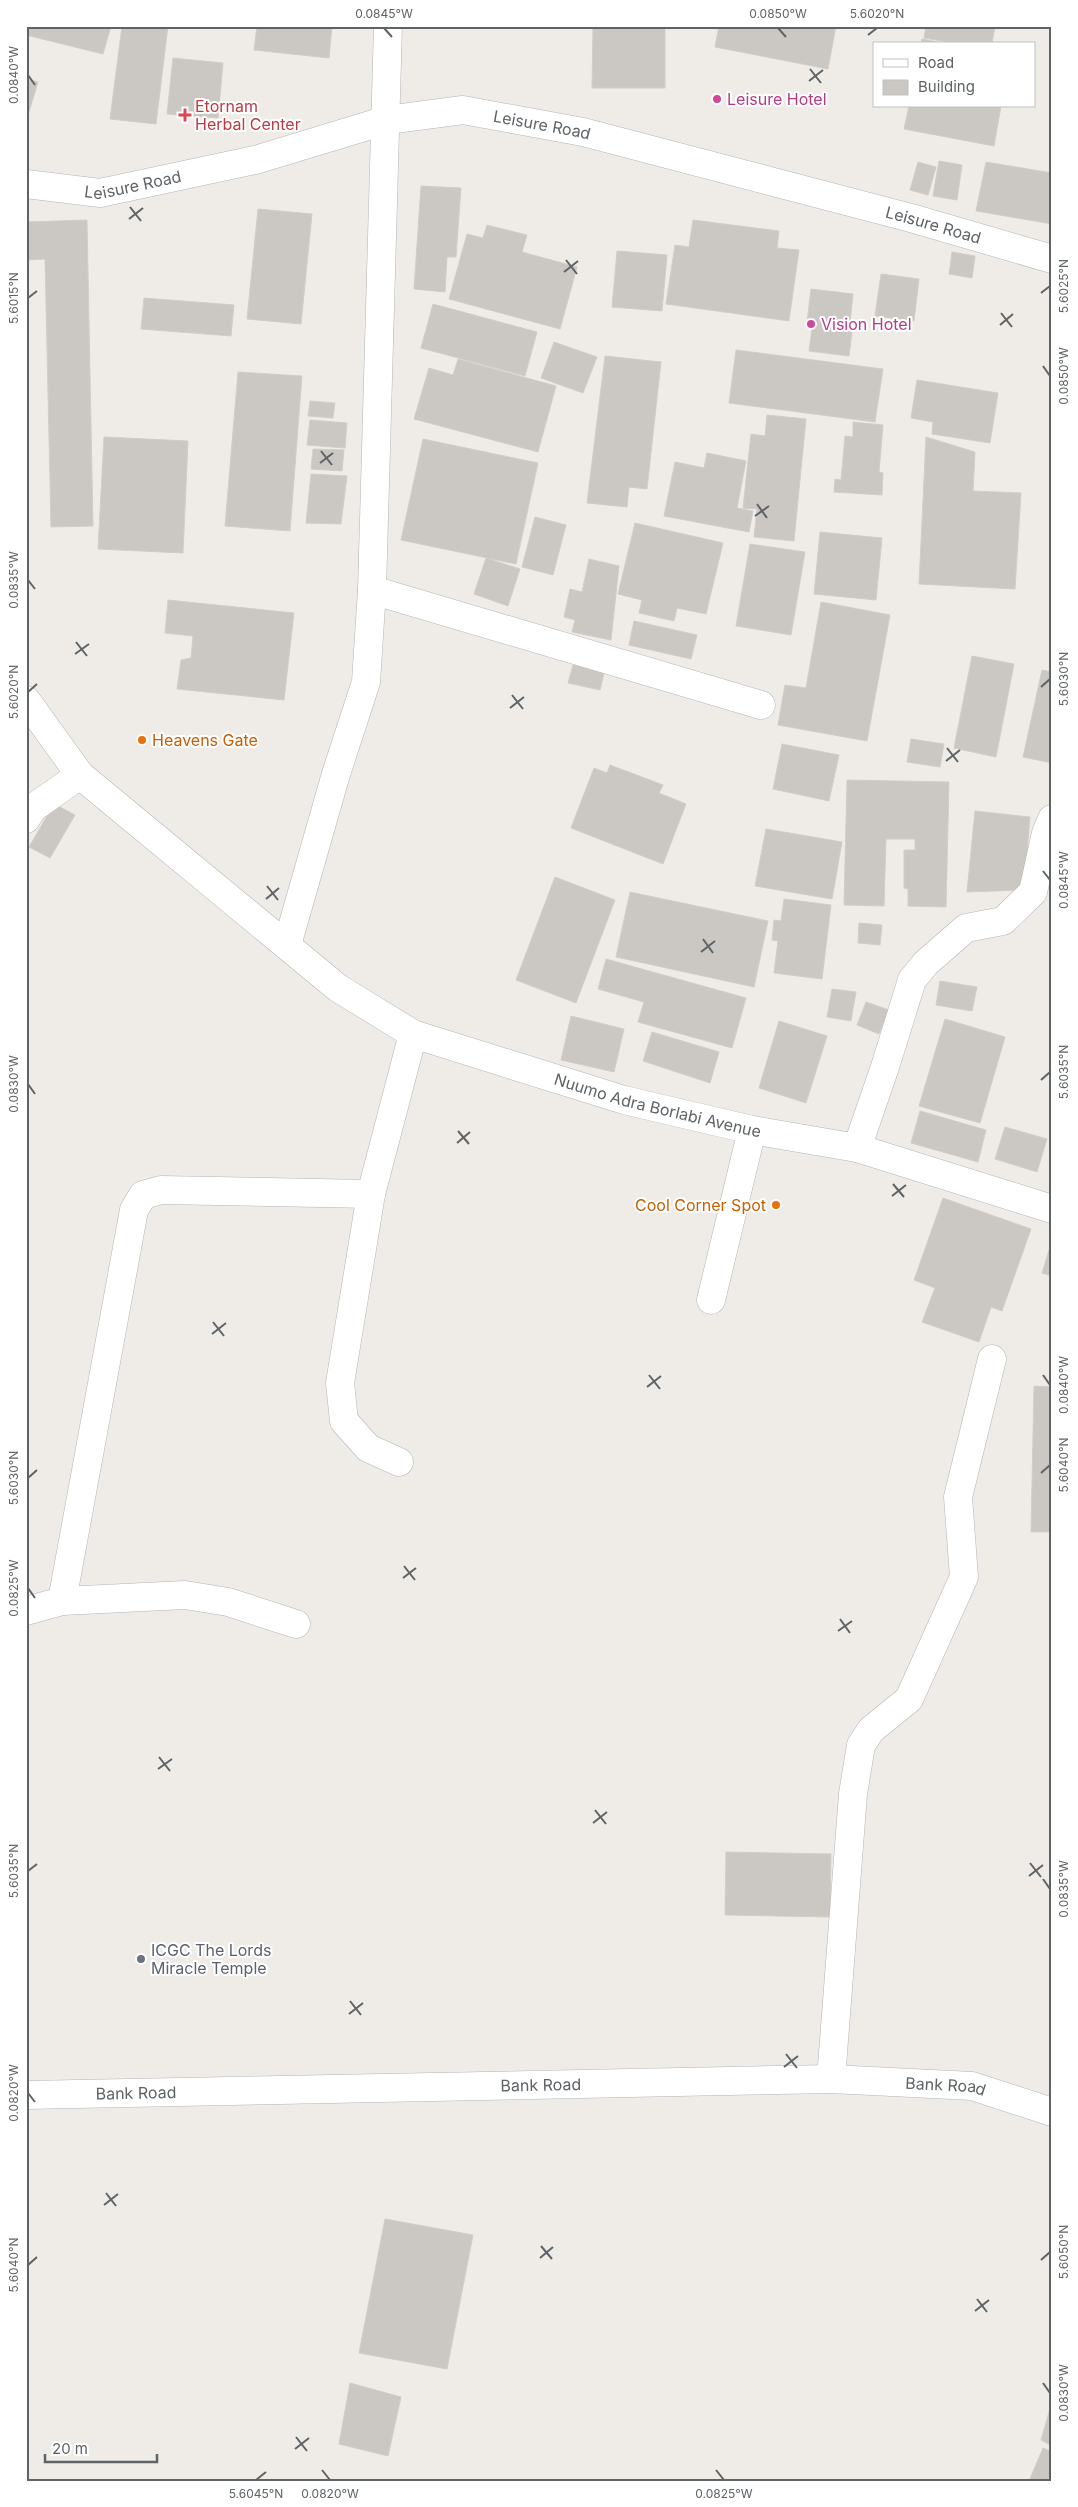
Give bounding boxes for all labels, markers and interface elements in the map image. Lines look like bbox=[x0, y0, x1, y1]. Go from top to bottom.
text: 0.0845°W bbox=[355, 6, 413, 21]
text: 0.0850°W bbox=[749, 6, 807, 21]
text: 5.6020°N bbox=[850, 6, 904, 21]
legend bbox=[873, 42, 1036, 108]
text: 0.0840°W bbox=[6, 46, 21, 104]
text: Road bbox=[918, 53, 954, 72]
text: Building bbox=[918, 77, 975, 96]
place label: Leisure Hotel bbox=[727, 89, 827, 109]
marker: Leisure Hotel bbox=[711, 93, 723, 105]
place label: Etornam Herbal Center bbox=[195, 96, 301, 134]
street label: Leisure Road bbox=[492, 106, 593, 144]
marker: Etornam Herbal Center bbox=[179, 109, 191, 121]
street label: Leisure Road bbox=[83, 166, 183, 203]
street label: Leisure Road bbox=[883, 202, 983, 248]
text: 5.6025°N bbox=[1056, 259, 1071, 313]
text: 5.6015°N bbox=[6, 272, 21, 324]
place label: Vision Hotel bbox=[821, 314, 912, 334]
marker: Vision Hotel bbox=[805, 318, 817, 330]
text: 0.0850°W bbox=[1056, 347, 1071, 405]
text: 0.0835°W bbox=[6, 551, 21, 609]
text: 5.6030°N bbox=[1056, 652, 1071, 706]
text: 5.6020°N bbox=[6, 665, 21, 719]
place label: Heavens Gate bbox=[152, 730, 258, 750]
marker: Heavens Gate bbox=[136, 734, 148, 746]
text: 0.0845°W bbox=[1056, 851, 1071, 909]
text: 5.6035°N bbox=[1056, 1045, 1071, 1099]
text: 0.0830°W bbox=[6, 1055, 21, 1113]
street label: Nuumo Adra Borlabi Avenue bbox=[552, 1069, 763, 1141]
place label: Cool Corner Spot bbox=[635, 1195, 766, 1215]
marker: Cool Corner Spot bbox=[770, 1199, 782, 1211]
text: 0.0840°W bbox=[1056, 1356, 1071, 1414]
text: 5.6040°N bbox=[1056, 1438, 1071, 1492]
text: 5.6030°N bbox=[6, 1451, 21, 1505]
text: 0.0825°W bbox=[6, 1559, 21, 1617]
text: 5.6035°N bbox=[6, 1844, 21, 1898]
text: 0.0835°W bbox=[1056, 1860, 1071, 1918]
place label: ICGC The Lords Miracle Temple bbox=[151, 1940, 271, 1978]
marker: ICGC The Lords Miracle Temple bbox=[135, 1953, 147, 1965]
text: 0.0820°W bbox=[6, 2064, 21, 2122]
street label: Bank Road bbox=[905, 2073, 988, 2100]
street label: Bank Road bbox=[500, 2074, 581, 2096]
street label: Bank Road bbox=[95, 2082, 177, 2104]
text: 5.6050°N bbox=[1056, 2225, 1071, 2279]
text: 5.6040°N bbox=[6, 2238, 21, 2292]
text: 0.0830°W bbox=[1056, 2364, 1071, 2422]
scale bar bbox=[45, 2432, 158, 2464]
text: 20 m bbox=[52, 2439, 88, 2458]
text: 5.6045°N bbox=[229, 2486, 283, 2501]
text: 0.0820°W bbox=[301, 2486, 359, 2501]
text: 0.0825°W bbox=[695, 2486, 753, 2501]

